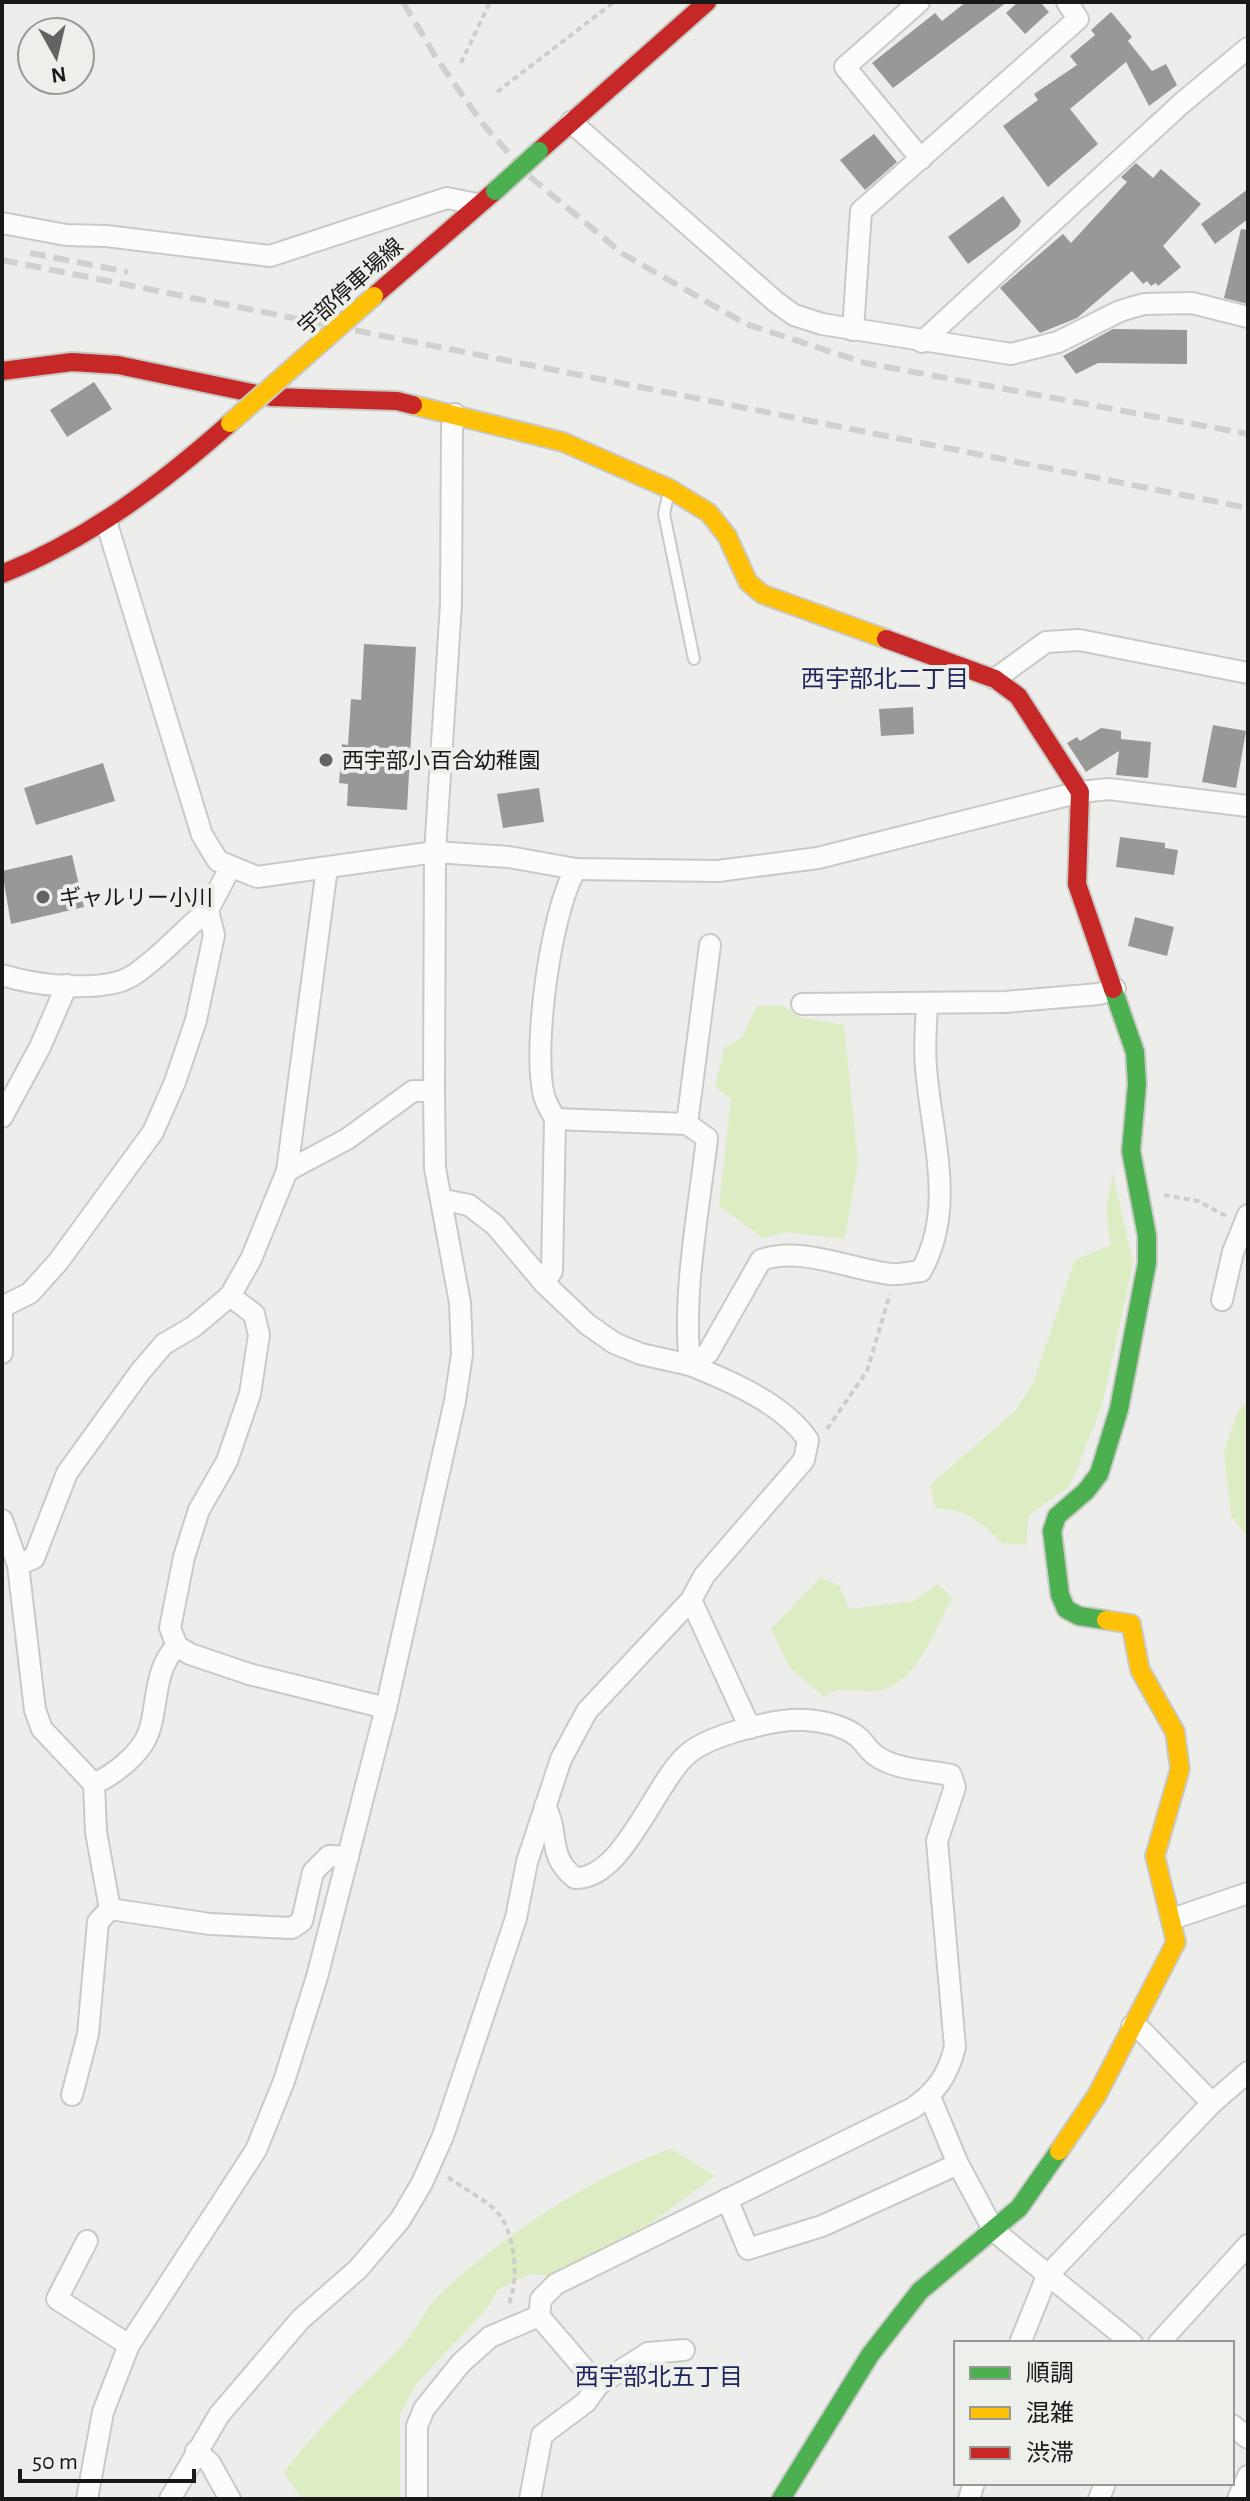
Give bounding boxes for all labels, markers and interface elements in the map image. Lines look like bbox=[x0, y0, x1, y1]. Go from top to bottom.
north arrow bbox=[16, 16, 96, 96]
text: N bbox=[50, 63, 68, 87]
street label: 宇部停車場線 bbox=[294, 234, 407, 339]
district label: 西宇部北二丁目 bbox=[801, 666, 969, 692]
place label: 西宇部小百合幼稚園 bbox=[342, 749, 540, 772]
marker: 西宇部小百合幼稚園 bbox=[317, 751, 335, 769]
place label: ギャルリー小川 bbox=[59, 886, 213, 909]
marker: ギャルリー小川 bbox=[34, 888, 52, 906]
legend bbox=[954, 2341, 1234, 2485]
text: 順調 bbox=[1026, 2361, 1074, 2386]
district label: 西宇部北五丁目 bbox=[575, 2364, 743, 2390]
text: 混雑 bbox=[1026, 2400, 1074, 2426]
scale bar bbox=[20, 2433, 194, 2483]
text: 渋滞 bbox=[1026, 2440, 1074, 2466]
text: 50 m bbox=[32, 2450, 78, 2474]

